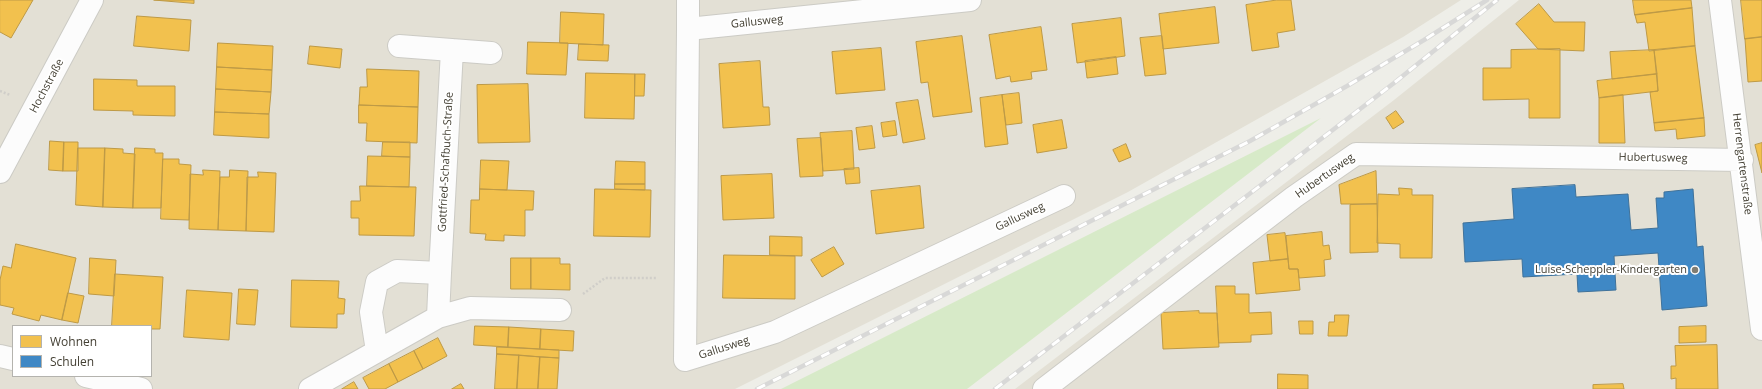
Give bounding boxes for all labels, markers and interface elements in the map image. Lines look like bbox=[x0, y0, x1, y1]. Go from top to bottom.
street label: Gallusweg bbox=[730, 13, 784, 31]
street label: Hochstraße bbox=[27, 57, 67, 115]
street label: Gottfried-Schafbuch-Straße bbox=[436, 92, 456, 232]
street label: Herrengartenstraße bbox=[1729, 112, 1755, 216]
street label: Hubertusweg bbox=[1293, 151, 1357, 201]
street label: Hubertusweg bbox=[1618, 151, 1688, 165]
street label: Gallusweg bbox=[993, 200, 1047, 234]
place label: Luise-Scheppler-Kindergarten bbox=[1535, 263, 1687, 277]
marker: Luise-Scheppler-Kindergarten bbox=[1690, 265, 1700, 275]
legend bbox=[12, 325, 152, 377]
text: Wohnen bbox=[50, 333, 97, 350]
street label: Gallusweg bbox=[697, 334, 751, 362]
text: Schulen bbox=[50, 353, 94, 370]

